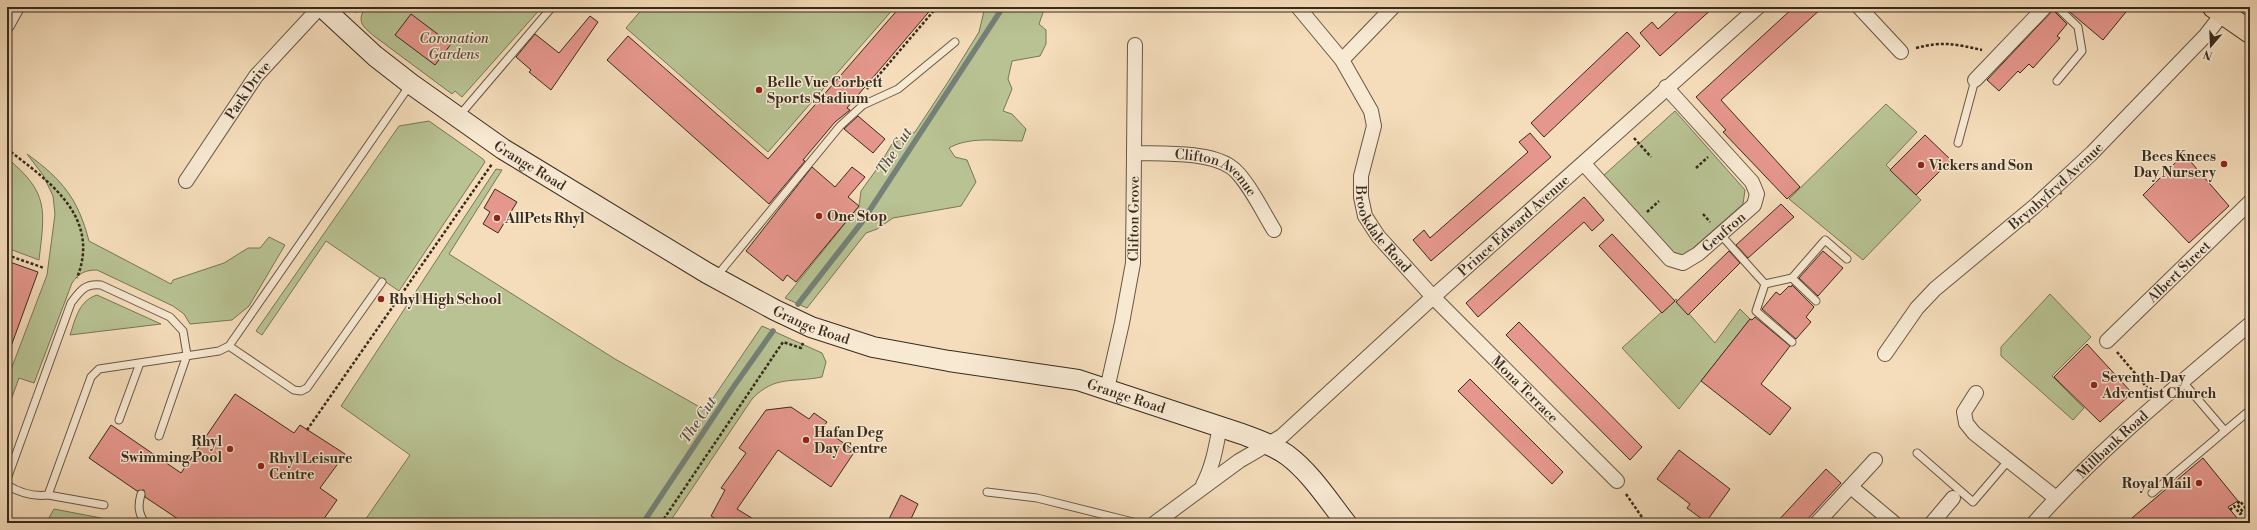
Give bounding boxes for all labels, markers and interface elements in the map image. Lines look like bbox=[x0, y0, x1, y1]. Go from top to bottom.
north arrow bbox=[2191, 26, 2231, 66]
park label: Coronation Gardens bbox=[419, 30, 489, 64]
text: N bbox=[2201, 46, 2214, 63]
street label: Park Drive bbox=[222, 58, 275, 123]
place label: Belle Vue Corbett Sports Stadium bbox=[767, 74, 883, 108]
marker: Belle Vue Corbett Sports Stadium bbox=[754, 85, 764, 95]
water label: The Cut bbox=[872, 123, 917, 178]
street label: Grange Road bbox=[490, 137, 569, 195]
street label: Brynhyfryd Avenue bbox=[2004, 139, 2107, 235]
street label: Clifton Avenue bbox=[1174, 146, 1260, 200]
place label: Bees Knees Day Nursery bbox=[2133, 148, 2217, 182]
place label: Vickers and Son bbox=[1928, 157, 2033, 175]
marker: Bees Knees Day Nursery bbox=[2219, 159, 2229, 169]
marker: Vickers and Son bbox=[1916, 160, 1926, 170]
street label: Prince Edward Avenue bbox=[1454, 172, 1574, 281]
street label: Clifton Grove bbox=[1125, 176, 1144, 262]
street label: Brookdale Road bbox=[1351, 184, 1414, 276]
place label: One Stop bbox=[827, 208, 887, 226]
street label: Geufron bbox=[1698, 208, 1750, 257]
place label: AllPets Rhyl bbox=[504, 210, 585, 228]
marker: One Stop bbox=[814, 211, 824, 221]
marker: AllPets Rhyl bbox=[492, 213, 502, 223]
street label: Albert Street bbox=[2143, 237, 2215, 307]
place label: Rhyl High School bbox=[389, 291, 502, 309]
marker: Rhyl High School bbox=[376, 294, 386, 304]
street label: Grange Road bbox=[770, 302, 852, 349]
street label: Mona Terrace bbox=[1487, 352, 1562, 427]
place label: Seventh-Day Adventist Church bbox=[2101, 369, 2217, 403]
street label: Grange Road bbox=[1084, 376, 1167, 418]
marker: Seventh-Day Adventist Church bbox=[2089, 380, 2099, 390]
water label: The Cut bbox=[676, 392, 722, 447]
street label: Millbank Road bbox=[2073, 407, 2152, 483]
place label: Hafan Deg Day Centre bbox=[814, 424, 888, 458]
place label: Rhyl Swimming Pool bbox=[121, 433, 222, 467]
marker: Hafan Deg Day Centre bbox=[801, 435, 811, 445]
marker: Rhyl Swimming Pool bbox=[225, 444, 235, 454]
place label: Rhyl Leisure Centre bbox=[269, 450, 353, 484]
marker: Rhyl Leisure Centre bbox=[256, 461, 266, 471]
place label: Royal Mail bbox=[2122, 475, 2191, 493]
marker: Royal Mail bbox=[2194, 478, 2204, 488]

